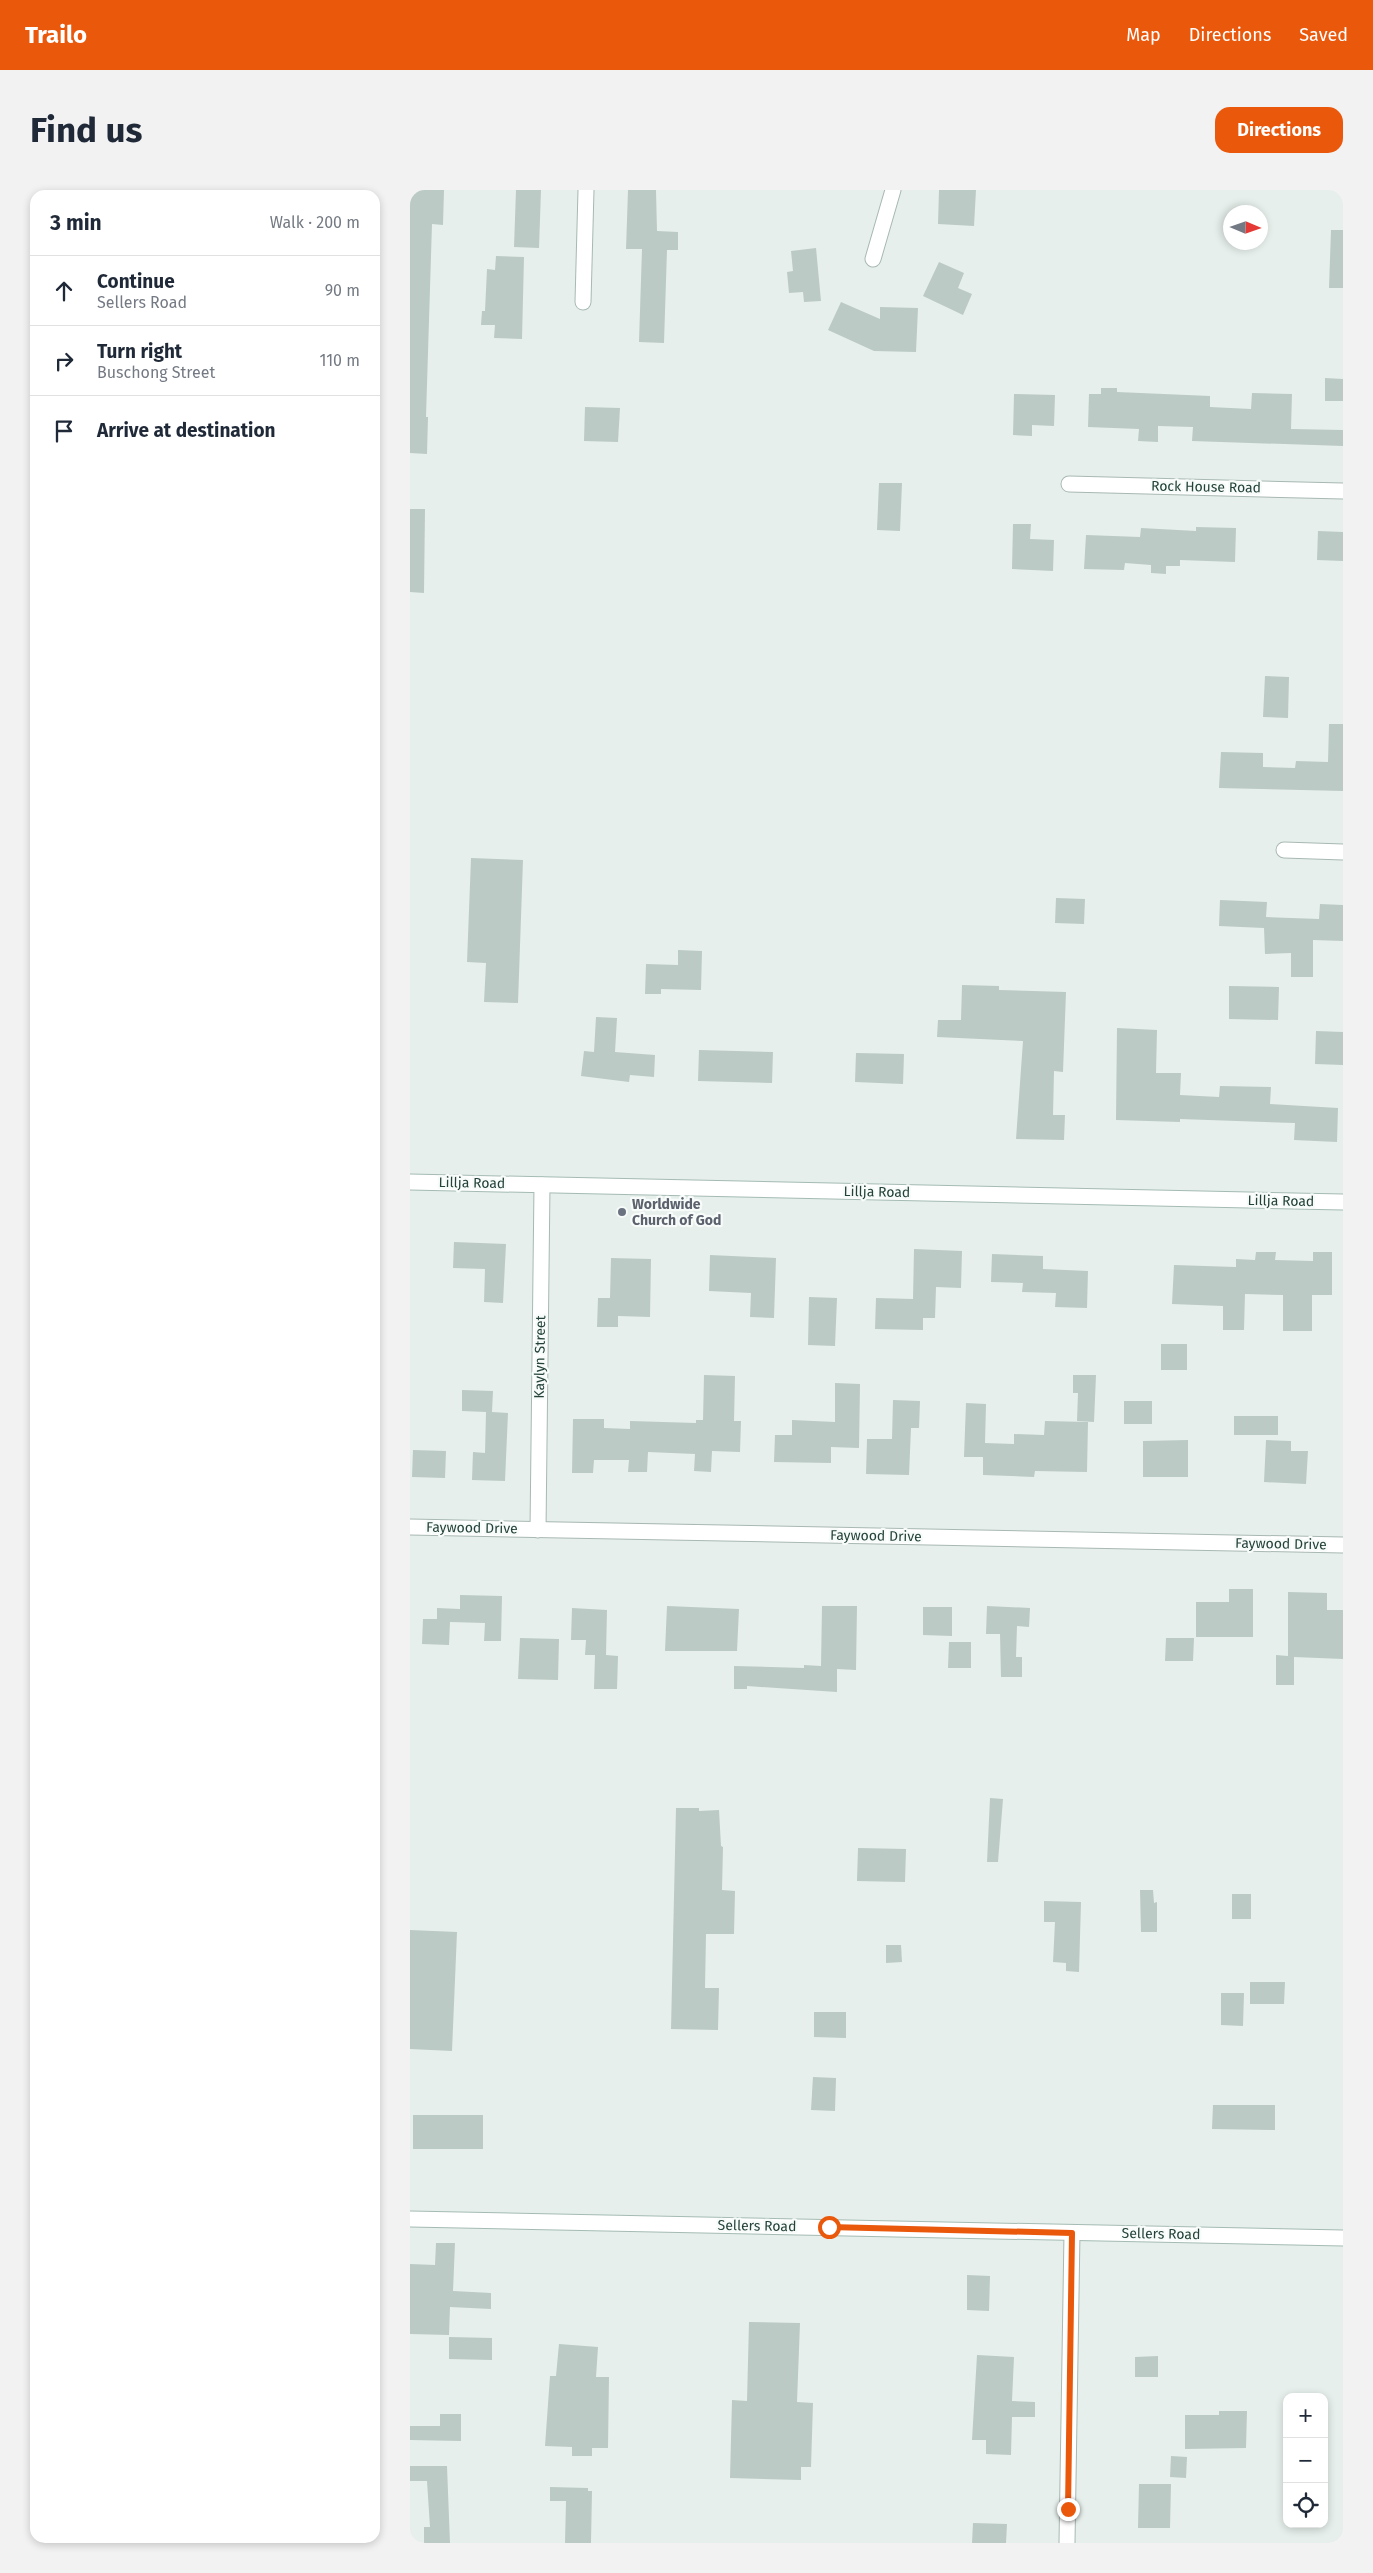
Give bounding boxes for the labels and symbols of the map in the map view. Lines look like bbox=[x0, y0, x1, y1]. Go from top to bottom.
north arrow bbox=[1223, 205, 1268, 250]
street label: Rock House Road bbox=[1151, 478, 1261, 496]
street label: Lillja Road bbox=[439, 1174, 505, 1192]
street label: Lillja Road bbox=[844, 1183, 910, 1201]
street label: Lillja Road bbox=[1248, 1192, 1314, 1210]
place label: Worldwide Church of God bbox=[632, 1196, 721, 1229]
marker: Worldwide Church of God bbox=[616, 1206, 628, 1218]
street label: Kaylyn Street bbox=[531, 1314, 549, 1399]
street label: Faywood Drive bbox=[426, 1519, 518, 1537]
street label: Faywood Drive bbox=[830, 1527, 922, 1545]
street label: Faywood Drive bbox=[1235, 1535, 1327, 1553]
route start bbox=[818, 2216, 841, 2239]
street label: Sellers Road bbox=[717, 2217, 797, 2235]
street label: Sellers Road bbox=[1121, 2225, 1201, 2243]
route end bbox=[1057, 2498, 1080, 2521]

